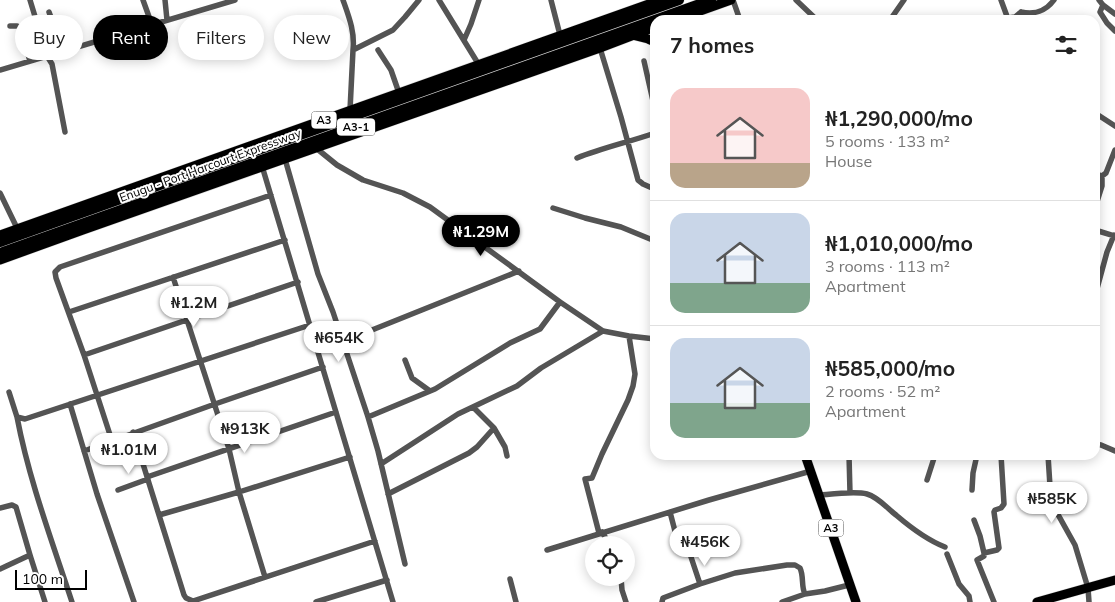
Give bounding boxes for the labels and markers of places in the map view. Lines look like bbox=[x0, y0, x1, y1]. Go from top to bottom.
pin: ₦1.29M bbox=[440, 214, 522, 257]
pin: ₦1.2M bbox=[159, 286, 229, 328]
pin: ₦654K bbox=[304, 320, 374, 363]
pin: ₦913K bbox=[210, 412, 280, 454]
pin: ₦1.01M bbox=[88, 432, 170, 475]
pin: ₦585K bbox=[1017, 482, 1087, 524]
pin: ₦456K bbox=[670, 524, 740, 567]

